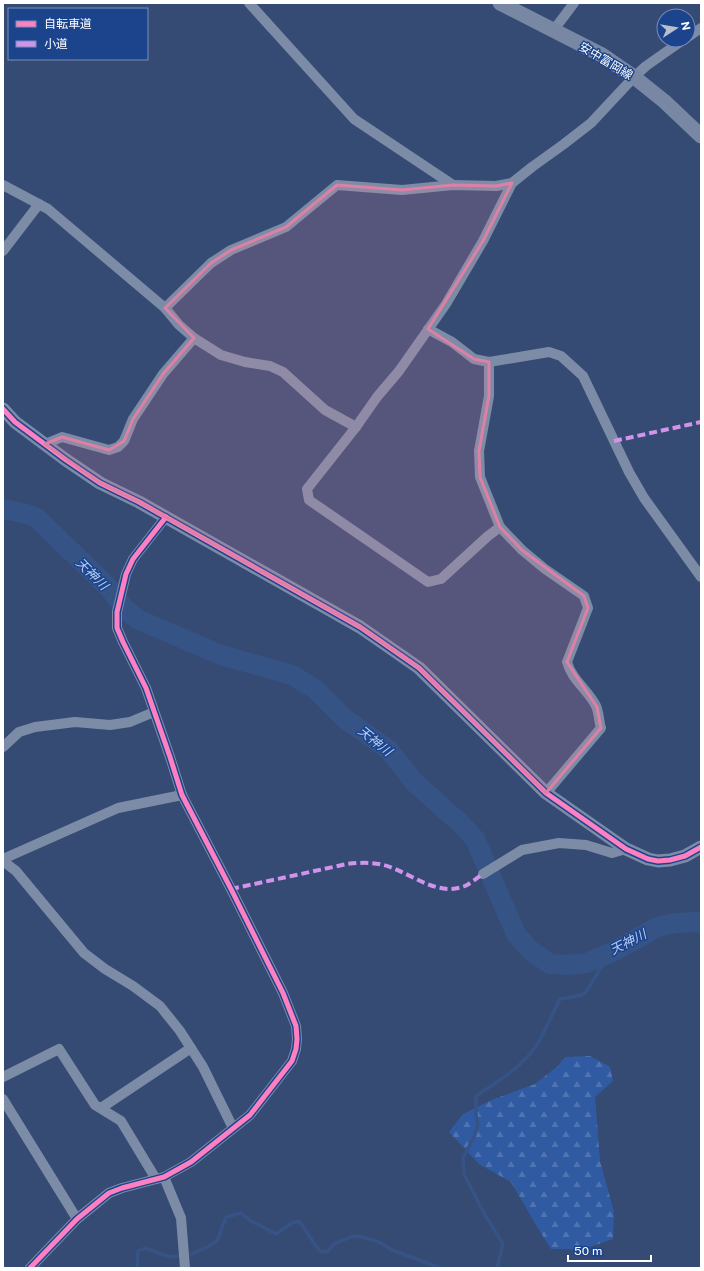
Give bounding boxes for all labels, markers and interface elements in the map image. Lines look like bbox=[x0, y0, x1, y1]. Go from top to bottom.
legend bbox=[8, 8, 148, 60]
north arrow bbox=[656, 8, 696, 48]
text: 自転車道 bbox=[44, 17, 92, 31]
text: N bbox=[679, 20, 693, 31]
text: 小道 bbox=[44, 37, 68, 51]
street label: 安中富岡線 bbox=[577, 40, 635, 82]
water label: 天神川 bbox=[73, 555, 113, 595]
water label: 天神川 bbox=[355, 723, 396, 760]
water label: 天神川 bbox=[607, 926, 651, 958]
scale bar bbox=[568, 1237, 651, 1263]
text: 50 m bbox=[574, 1244, 602, 1258]

